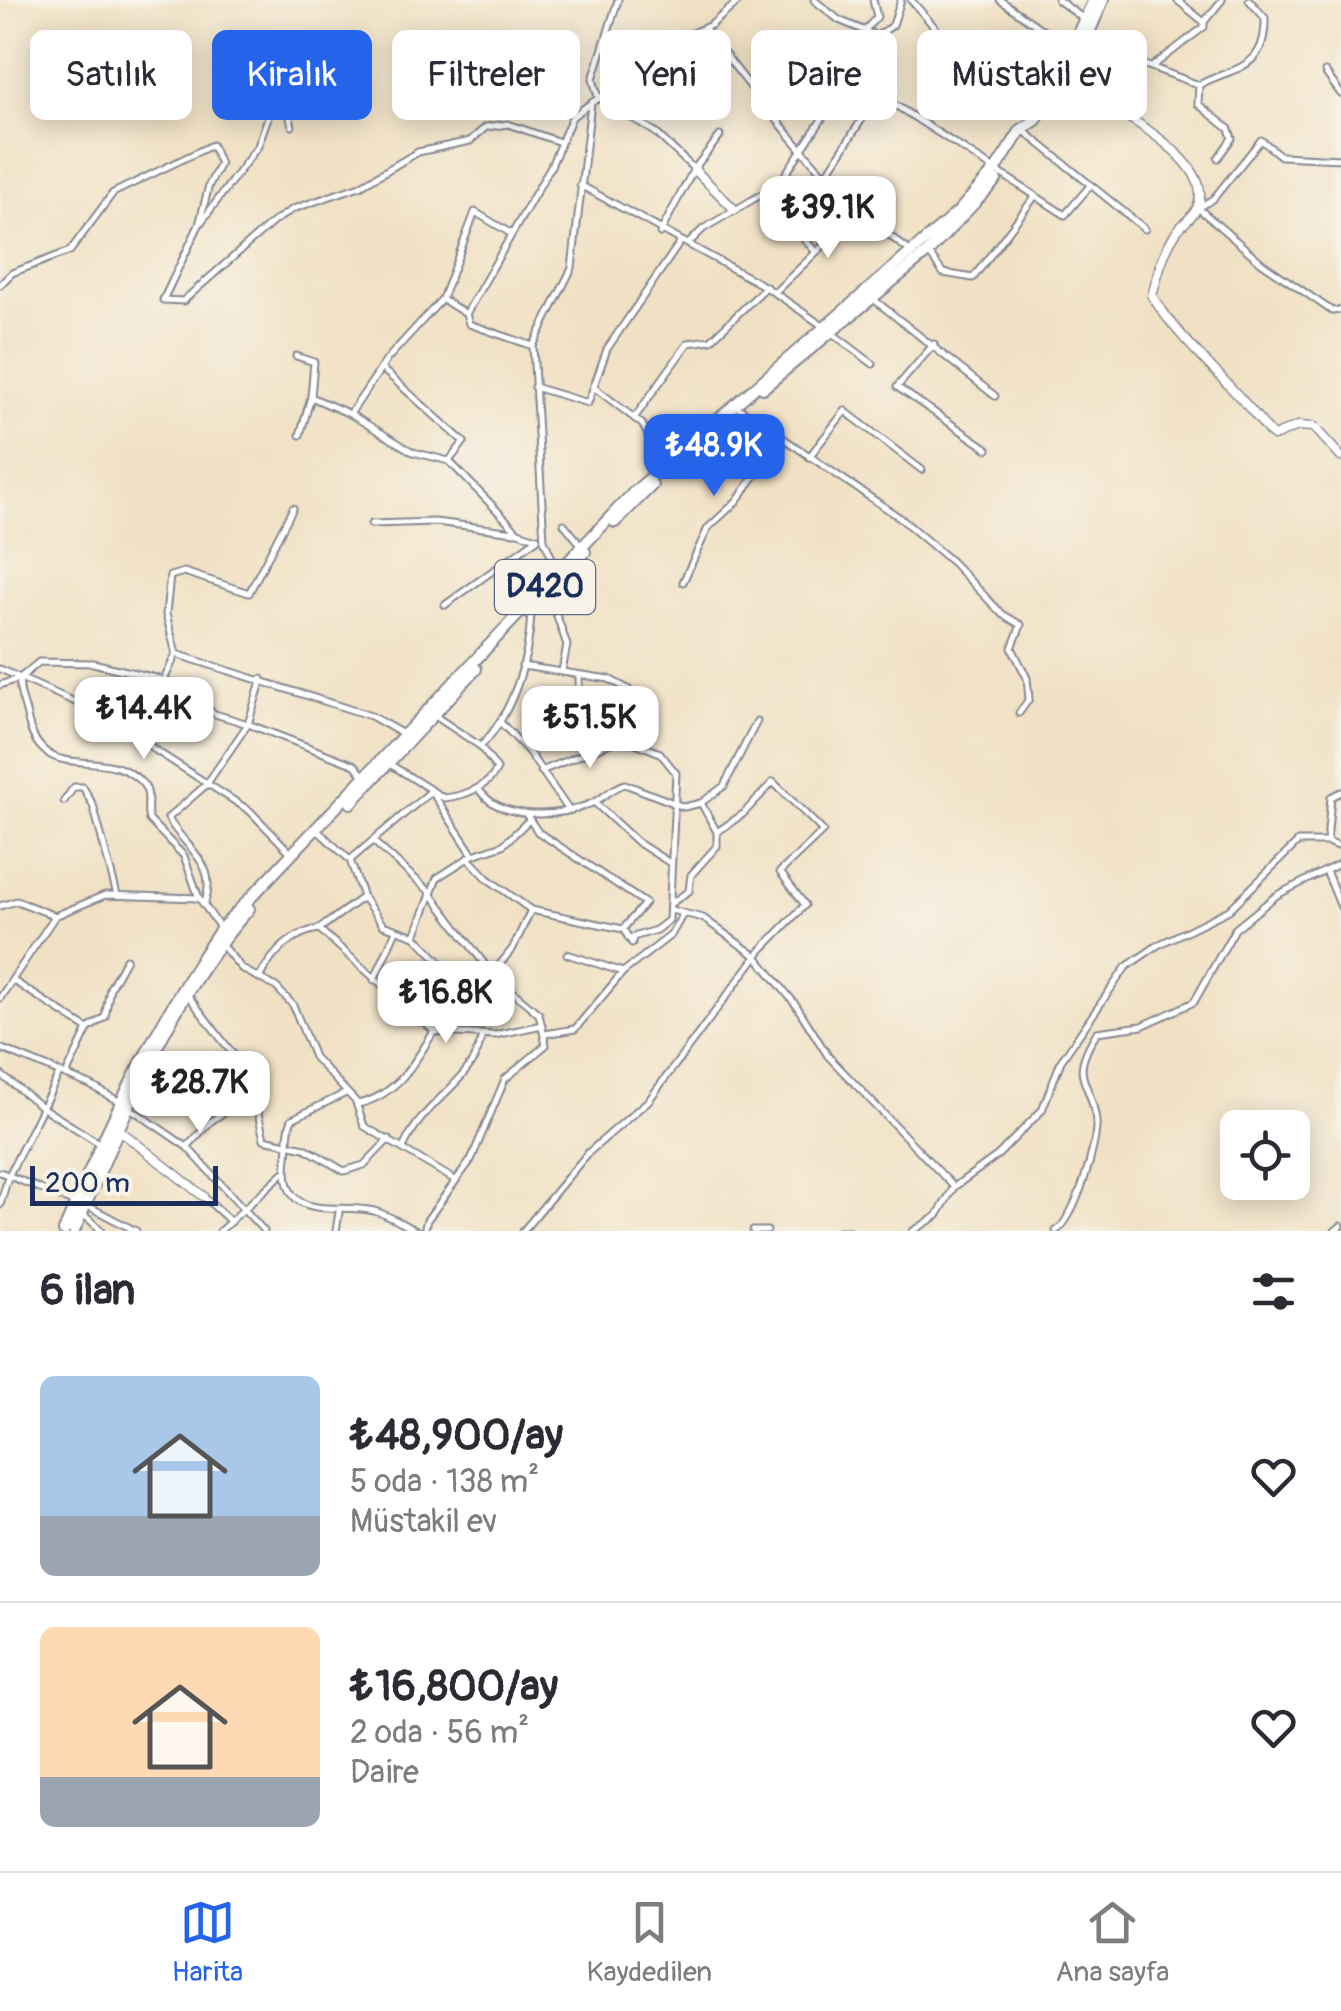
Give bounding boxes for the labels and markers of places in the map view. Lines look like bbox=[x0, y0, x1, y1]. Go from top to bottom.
pin: ₺39.1K bbox=[747, 176, 909, 261]
pin: ₺48.9K bbox=[633, 414, 795, 499]
pin: ₺14.4K bbox=[63, 677, 225, 762]
pin: ₺51.5K bbox=[509, 686, 671, 771]
pin: ₺16.8K bbox=[365, 961, 527, 1046]
pin: ₺28.7K bbox=[119, 1051, 281, 1136]

